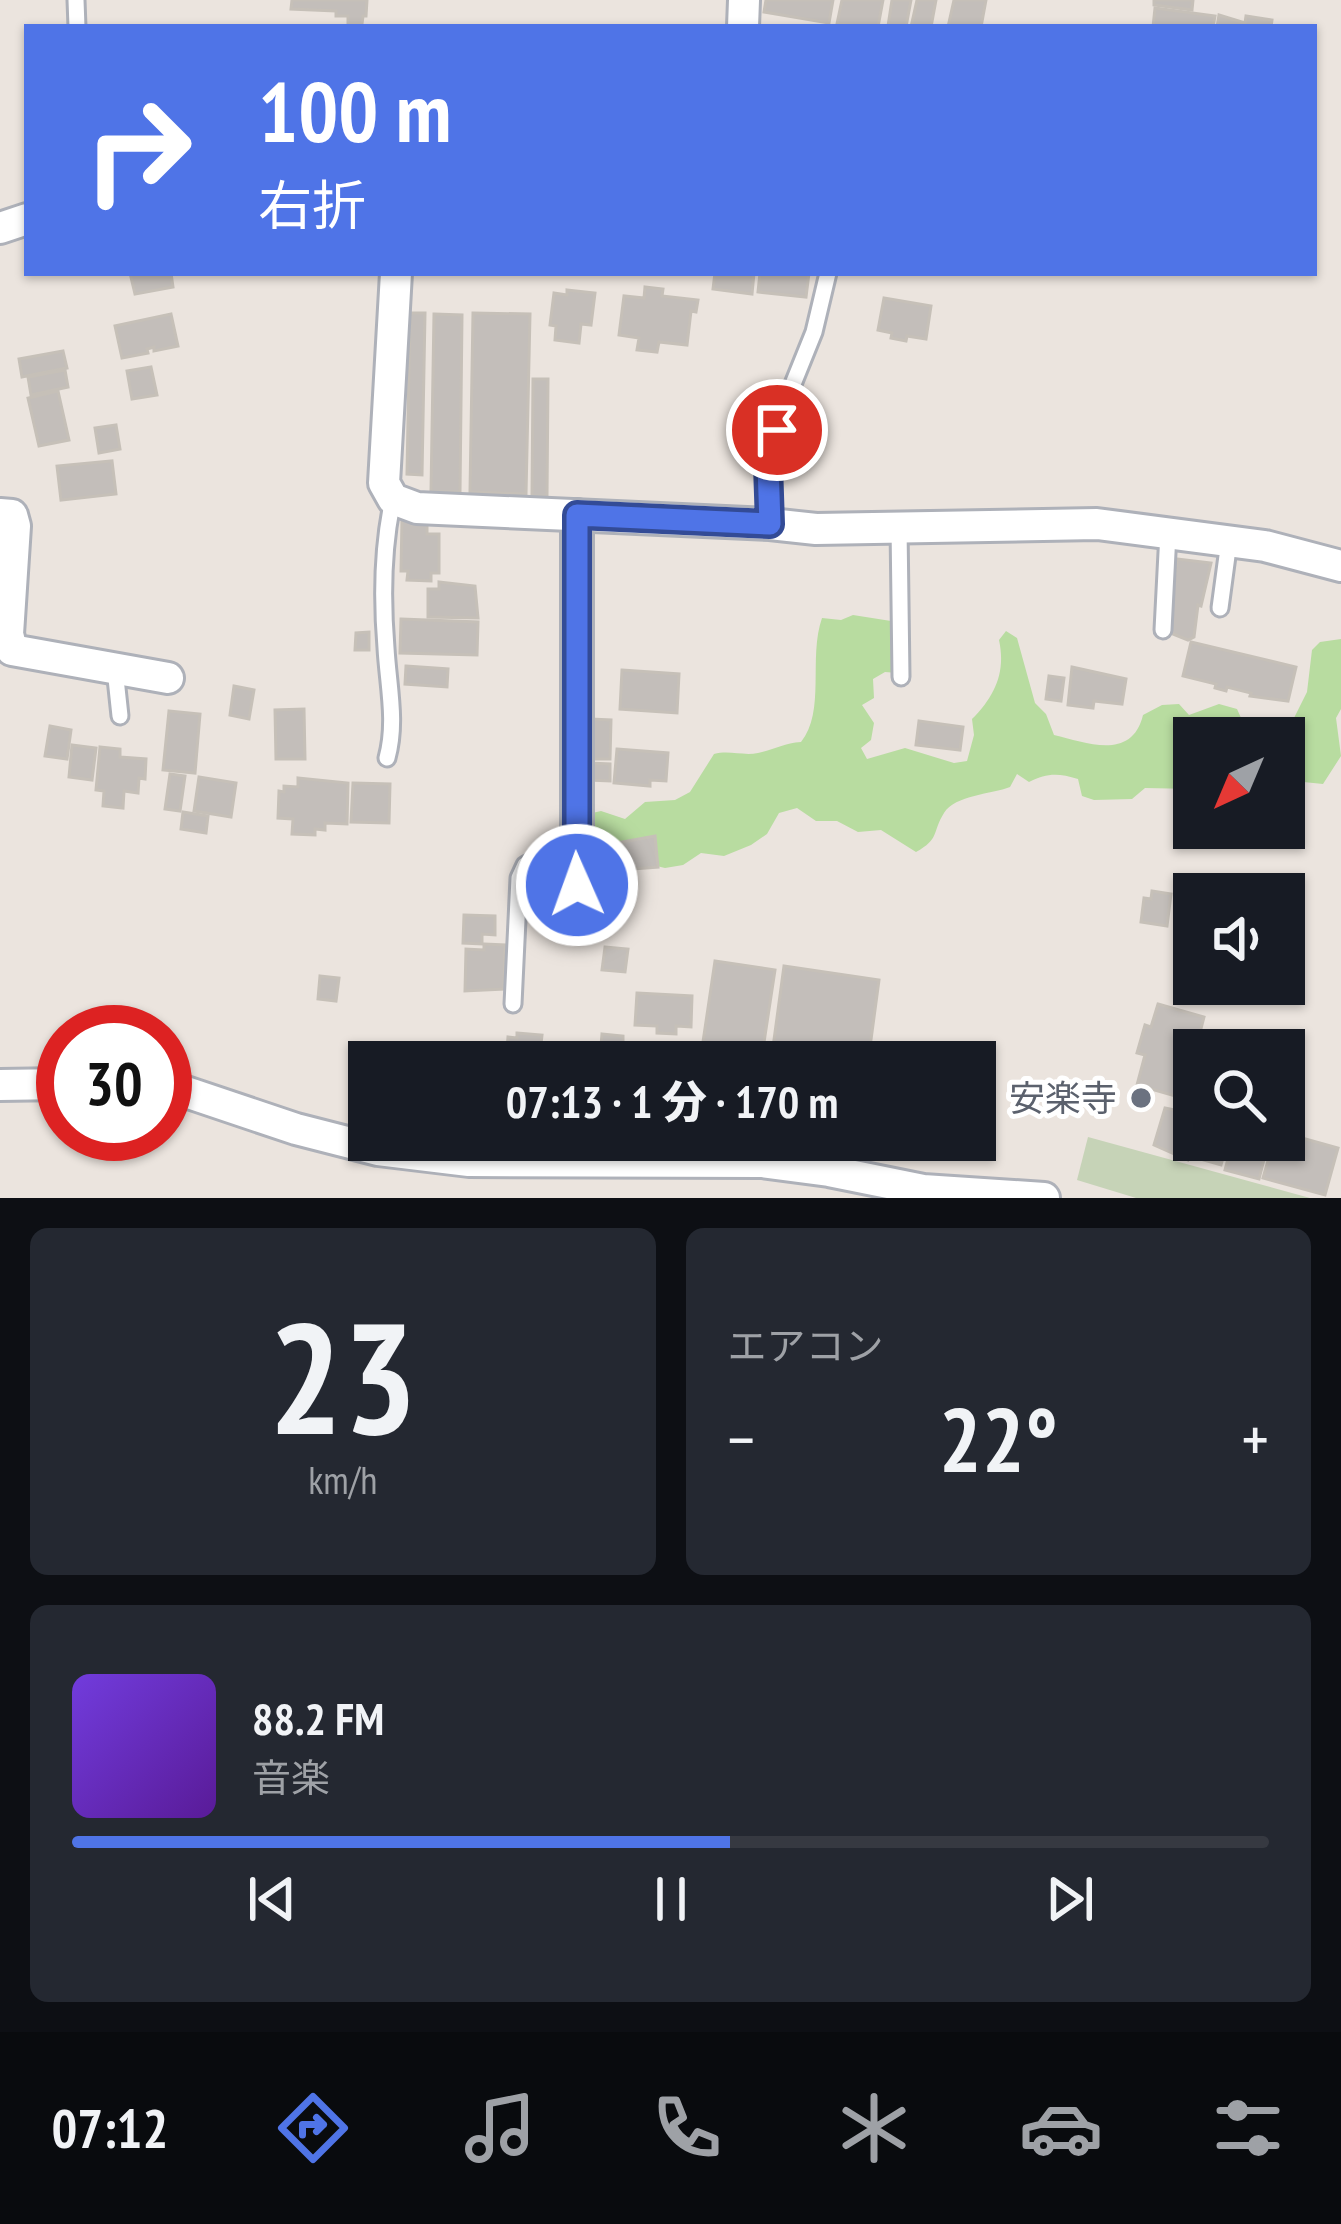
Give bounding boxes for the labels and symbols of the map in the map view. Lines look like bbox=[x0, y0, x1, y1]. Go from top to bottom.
pin bbox=[726, 379, 828, 481]
north arrow bbox=[1173, 717, 1305, 849]
position arrow bbox=[514, 822, 640, 948]
speed limit sign: 30 bbox=[36, 1005, 192, 1161]
place label: 安楽寺 bbox=[1009, 1074, 1117, 1121]
marker: 安楽寺 bbox=[1128, 1085, 1154, 1111]

